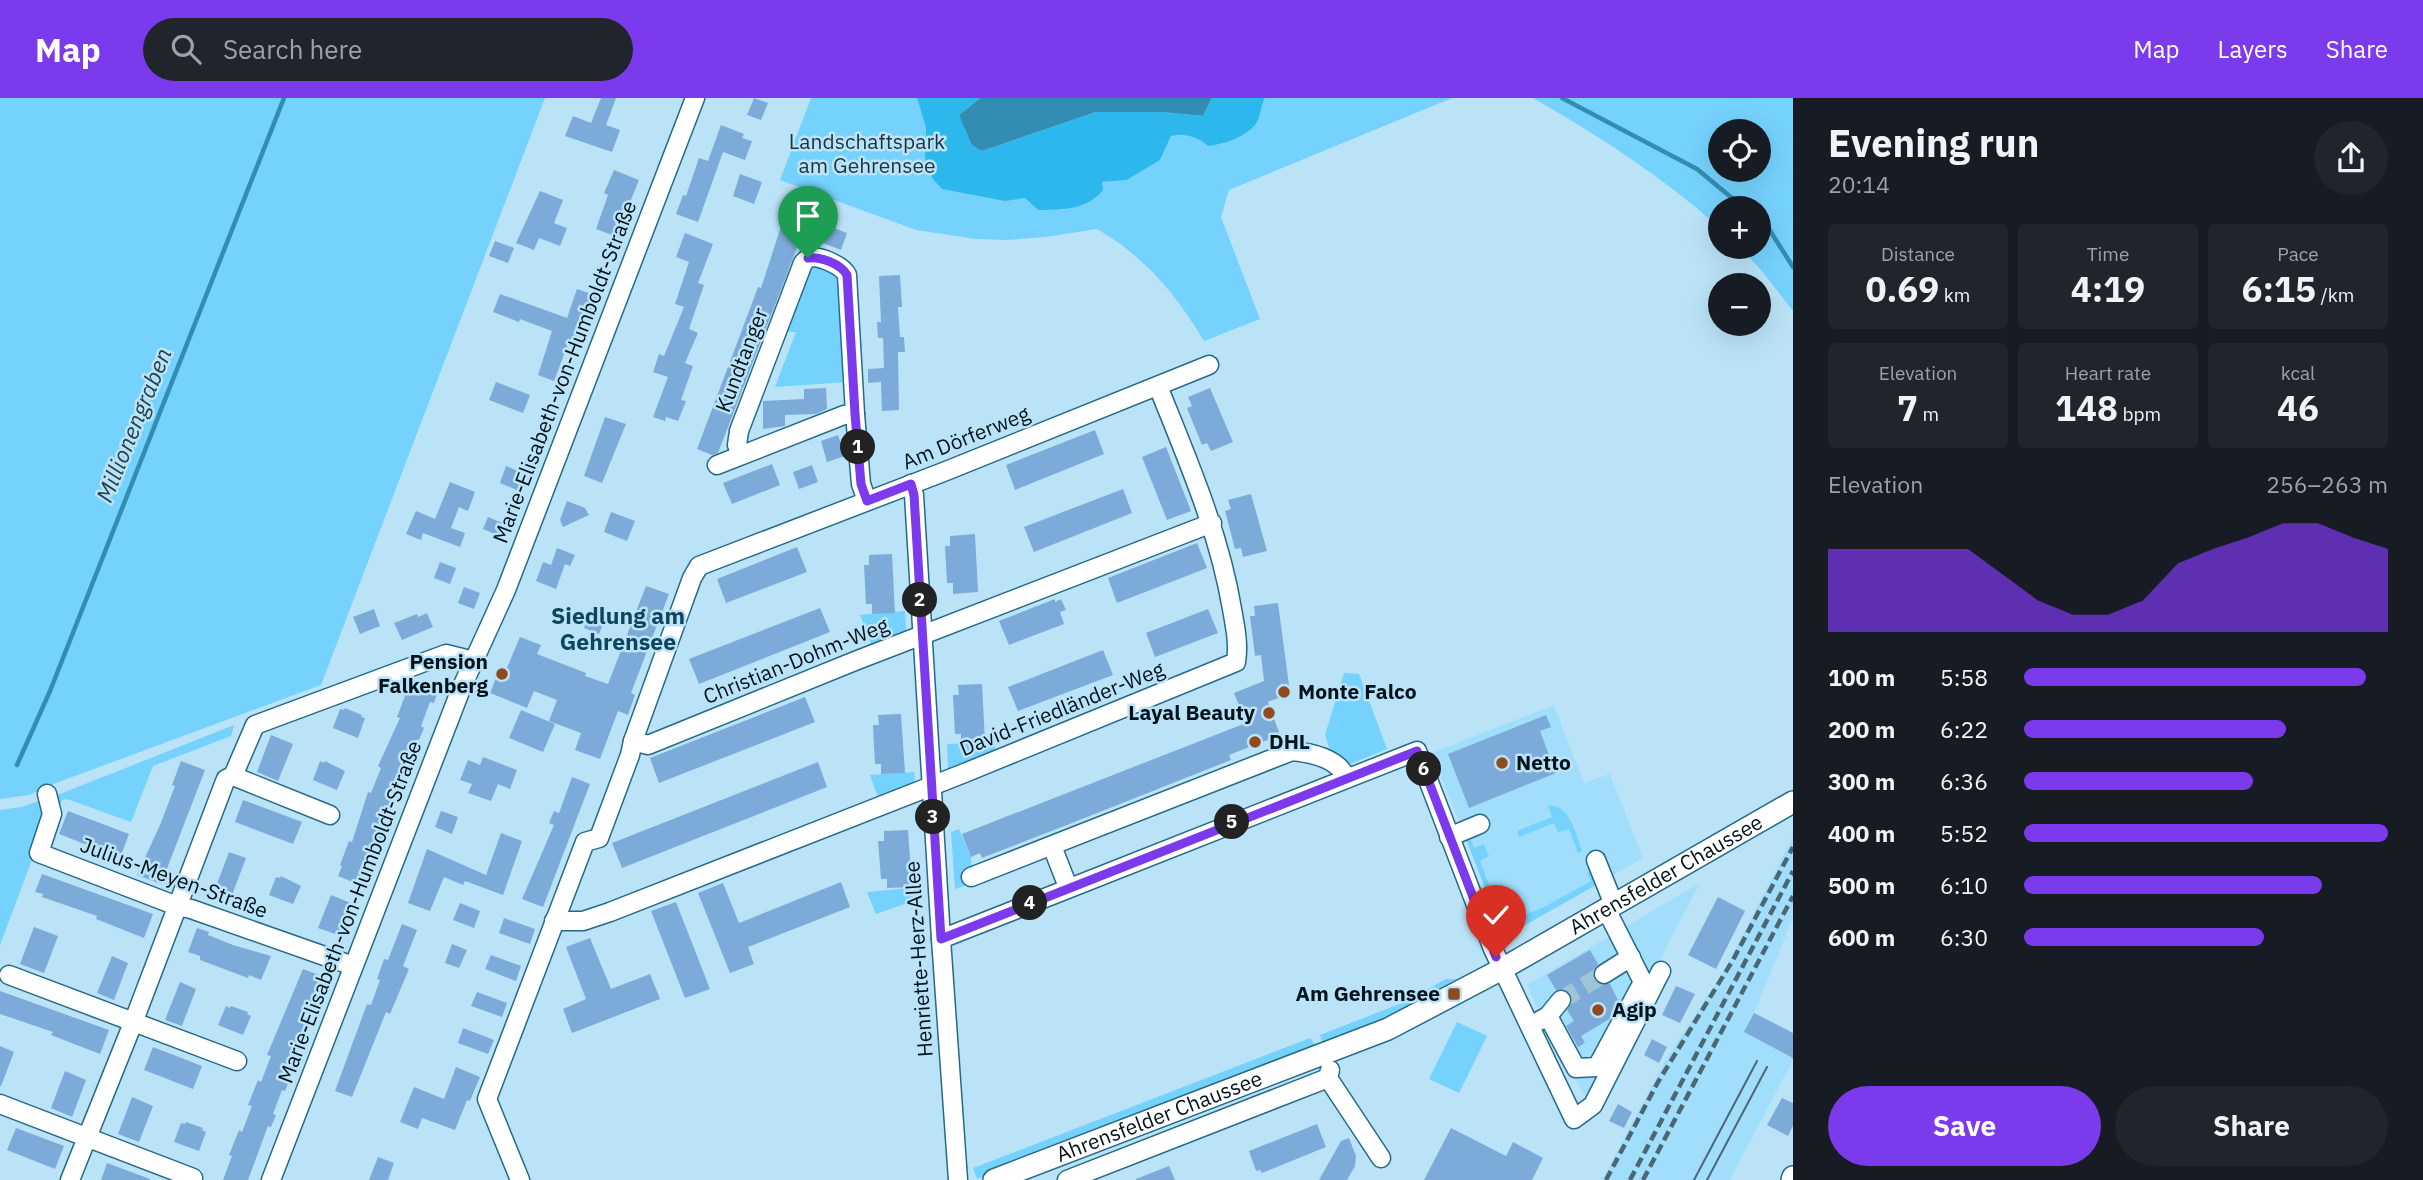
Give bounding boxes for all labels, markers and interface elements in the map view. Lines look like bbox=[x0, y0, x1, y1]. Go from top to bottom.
search box bbox=[143, 18, 633, 81]
text: Map bbox=[35, 28, 101, 71]
icon: search bbox=[167, 30, 205, 68]
text: Search here bbox=[223, 32, 362, 66]
text: Map bbox=[2133, 33, 2180, 65]
text: Layers bbox=[2218, 33, 2288, 65]
text: Share bbox=[2326, 33, 2388, 65]
text: Evening run bbox=[1828, 118, 2039, 167]
map controls bbox=[1708, 119, 1771, 336]
button: locate bbox=[1708, 119, 1771, 182]
button: share bbox=[2314, 121, 2388, 195]
park label: Landschaftspark am Gehrensee bbox=[789, 127, 945, 179]
text: 20:14 bbox=[1828, 169, 1890, 199]
pin bbox=[778, 186, 838, 258]
street label: Marie-Elisabeth-von-Humboldt-Straße bbox=[486, 196, 642, 547]
button: + bbox=[1708, 196, 1771, 259]
icon: arrive bbox=[789, 197, 827, 235]
text: Distance bbox=[1881, 242, 1955, 266]
text: Time bbox=[2087, 242, 2129, 266]
text: Pace bbox=[2277, 242, 2319, 266]
text: 0.69 bbox=[1866, 266, 1939, 312]
text: 4:19 bbox=[2071, 266, 2145, 312]
text: 6:15 bbox=[2242, 266, 2316, 312]
button: − bbox=[1708, 273, 1771, 336]
text: km bbox=[1939, 283, 1970, 307]
text: /km bbox=[2316, 283, 2354, 307]
street label: Kundtanger bbox=[708, 303, 774, 416]
water label: Millionengraben bbox=[89, 343, 178, 506]
text: Elevation bbox=[1879, 361, 1957, 385]
text: Heart rate bbox=[2065, 361, 2151, 385]
text: kcal bbox=[2281, 361, 2315, 385]
text: 7 bbox=[1897, 385, 1918, 431]
text: 148 bbox=[2055, 385, 2118, 431]
text: 46 bbox=[2277, 385, 2319, 431]
street label: Am Dörferweg bbox=[898, 399, 1033, 475]
text: m bbox=[1918, 402, 1939, 426]
text: bpm bbox=[2118, 402, 2161, 426]
pin: 1 bbox=[840, 430, 876, 464]
text: 1 bbox=[852, 434, 863, 458]
text: Elevation bbox=[1828, 469, 1923, 499]
text: 256–263 m bbox=[2266, 469, 2388, 499]
pin: 2 bbox=[902, 582, 937, 618]
text: 2 bbox=[914, 587, 925, 611]
district label: Siedlung am Gehrensee bbox=[551, 600, 685, 656]
street label: Christian-Dohm-Weg bbox=[699, 610, 892, 710]
place label: Pension Falkenberg bbox=[378, 647, 488, 699]
street label: David-Friedländer-Weg bbox=[955, 654, 1168, 762]
text: 100 m bbox=[1828, 662, 1895, 692]
text: 5:58 bbox=[1940, 662, 1988, 692]
marker: Pension Falkenberg bbox=[494, 666, 510, 682]
place label: Monte Falco bbox=[1298, 677, 1417, 705]
marker: Monte Falco bbox=[1276, 684, 1292, 700]
place label: Layal Beauty bbox=[1128, 698, 1256, 726]
marker: Layal Beauty bbox=[1261, 705, 1277, 721]
text: 200 m bbox=[1828, 714, 1895, 744]
text: 6:22 bbox=[1940, 714, 1988, 744]
place label: DHL bbox=[1269, 727, 1310, 755]
marker: DHL bbox=[1247, 734, 1263, 750]
street label: Marie-Elisabeth-von-Humboldt-Straße bbox=[271, 736, 427, 1087]
place label: Netto bbox=[1516, 748, 1571, 776]
pin: 6 bbox=[1406, 752, 1442, 786]
marker: Netto bbox=[1494, 755, 1510, 771]
text: 6 bbox=[1418, 756, 1429, 780]
text: 300 m bbox=[1828, 766, 1895, 796]
text: 6:36 bbox=[1940, 766, 1988, 796]
pin: 3 bbox=[916, 800, 950, 834]
text: 3 bbox=[927, 804, 938, 828]
pin: 5 bbox=[1214, 804, 1250, 840]
street label: Ahrensfelder Chaussee bbox=[1564, 807, 1767, 940]
text: 5 bbox=[1226, 809, 1237, 833]
text: 400 m bbox=[1828, 818, 1895, 848]
text: 5:52 bbox=[1940, 818, 1988, 848]
street label: Julius-Meyen-Straße bbox=[77, 830, 272, 924]
street label: Henriette-Herz-Allee bbox=[897, 860, 939, 1058]
text: 500 m bbox=[1828, 870, 1895, 900]
text: 6:10 bbox=[1940, 870, 1988, 900]
pin bbox=[1466, 885, 1526, 957]
pin: 4 bbox=[1012, 886, 1048, 920]
text: 4 bbox=[1024, 890, 1035, 914]
icon: check bbox=[1477, 896, 1515, 934]
text: 600 m bbox=[1828, 922, 1895, 952]
text: 6:30 bbox=[1940, 922, 1988, 952]
place label: Am Gehrensee bbox=[1296, 979, 1440, 1007]
marker: Am Gehrensee bbox=[1446, 986, 1462, 1002]
place label: Agip bbox=[1612, 995, 1657, 1023]
marker: Agip bbox=[1590, 1002, 1606, 1018]
street label: Ahrensfelder Chaussee bbox=[1052, 1064, 1266, 1168]
button: Save bbox=[1828, 1086, 2101, 1166]
button: Share bbox=[2115, 1086, 2388, 1166]

